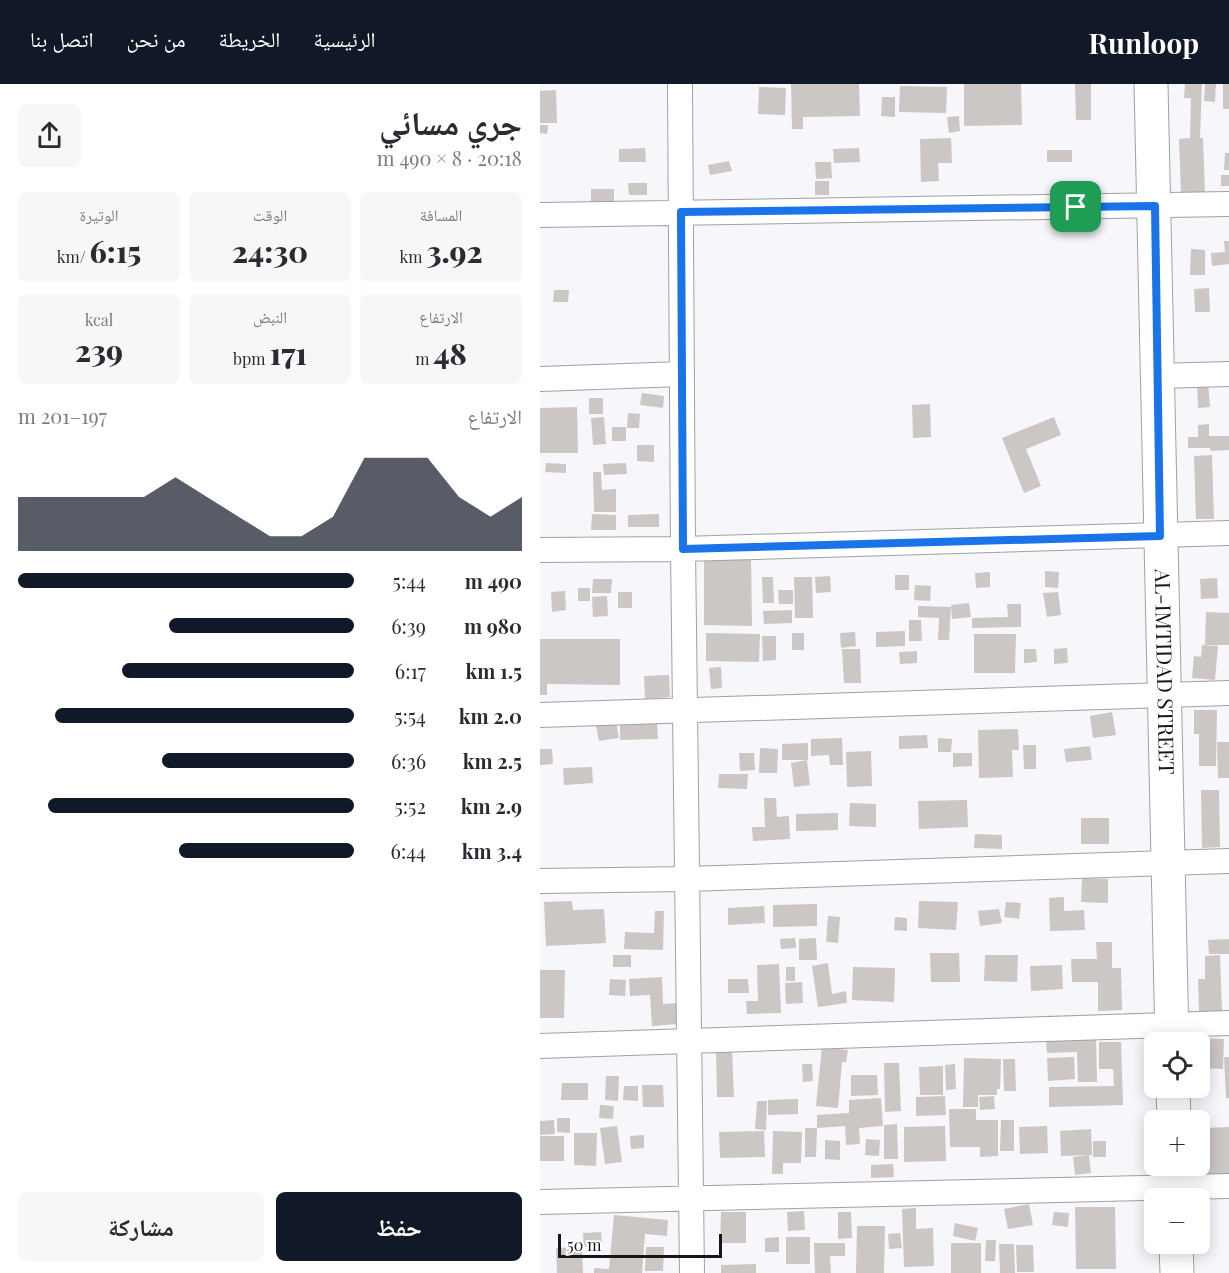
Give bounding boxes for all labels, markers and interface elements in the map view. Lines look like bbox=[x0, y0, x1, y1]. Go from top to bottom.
text: اتصل بنا bbox=[30, 24, 93, 52]
text: من نحن bbox=[126, 24, 186, 52]
text: الخريطة bbox=[219, 24, 280, 52]
text: الرئيسية bbox=[313, 24, 376, 52]
text: Runloop bbox=[1089, 24, 1199, 61]
text: جري مسائي bbox=[379, 99, 522, 143]
button: share bbox=[18, 104, 81, 167]
text: 20:18 · 8 × 490 m bbox=[377, 144, 522, 171]
pin bbox=[1050, 181, 1101, 232]
icon: arrive bbox=[1059, 190, 1092, 223]
text: الوتيرة bbox=[80, 204, 118, 225]
text: الوقت bbox=[253, 204, 287, 225]
text: المسافة bbox=[420, 204, 462, 225]
text: 6:15 bbox=[90, 231, 141, 271]
text: 24:30 bbox=[232, 231, 308, 271]
text: 3.92 bbox=[426, 231, 483, 271]
text: /km bbox=[57, 246, 90, 267]
text: km bbox=[399, 246, 426, 267]
text: النبض bbox=[253, 306, 287, 327]
text: الارتفاع bbox=[419, 306, 463, 327]
text: kcal bbox=[85, 309, 113, 330]
text: 239 bbox=[75, 330, 123, 370]
text: 171 bbox=[270, 333, 307, 373]
text: 48 bbox=[433, 333, 467, 373]
text: bpm bbox=[233, 348, 270, 369]
text: m bbox=[415, 348, 433, 369]
text: 197–201 m bbox=[18, 402, 107, 429]
text: الارتفاع bbox=[467, 402, 522, 429]
text: 5:44 bbox=[393, 567, 426, 594]
text: 490 m bbox=[465, 567, 522, 594]
street label: AL-IMTIDAD STREET bbox=[1150, 568, 1182, 775]
text: 6:39 bbox=[391, 612, 426, 639]
text: 980 m bbox=[464, 612, 522, 639]
text: 6:17 bbox=[395, 657, 426, 684]
text: 1.5 km bbox=[466, 657, 522, 684]
text: 5:54 bbox=[394, 702, 426, 729]
text: 2.0 km bbox=[459, 702, 522, 729]
text: 6:36 bbox=[391, 747, 426, 774]
text: 2.5 km bbox=[463, 747, 522, 774]
text: 5:52 bbox=[395, 792, 426, 819]
text: 2.9 km bbox=[461, 792, 522, 819]
text: 6:44 bbox=[391, 837, 426, 864]
text: 3.4 km bbox=[462, 837, 522, 864]
map controls bbox=[1144, 1032, 1210, 1254]
button: locate bbox=[1144, 1032, 1210, 1098]
button: + bbox=[1144, 1110, 1210, 1176]
button: − bbox=[1144, 1188, 1210, 1254]
button: مشاركة bbox=[18, 1192, 264, 1261]
button: حفظ bbox=[276, 1192, 522, 1261]
scale bar bbox=[558, 1231, 722, 1258]
text: 50 m bbox=[567, 1234, 601, 1255]

